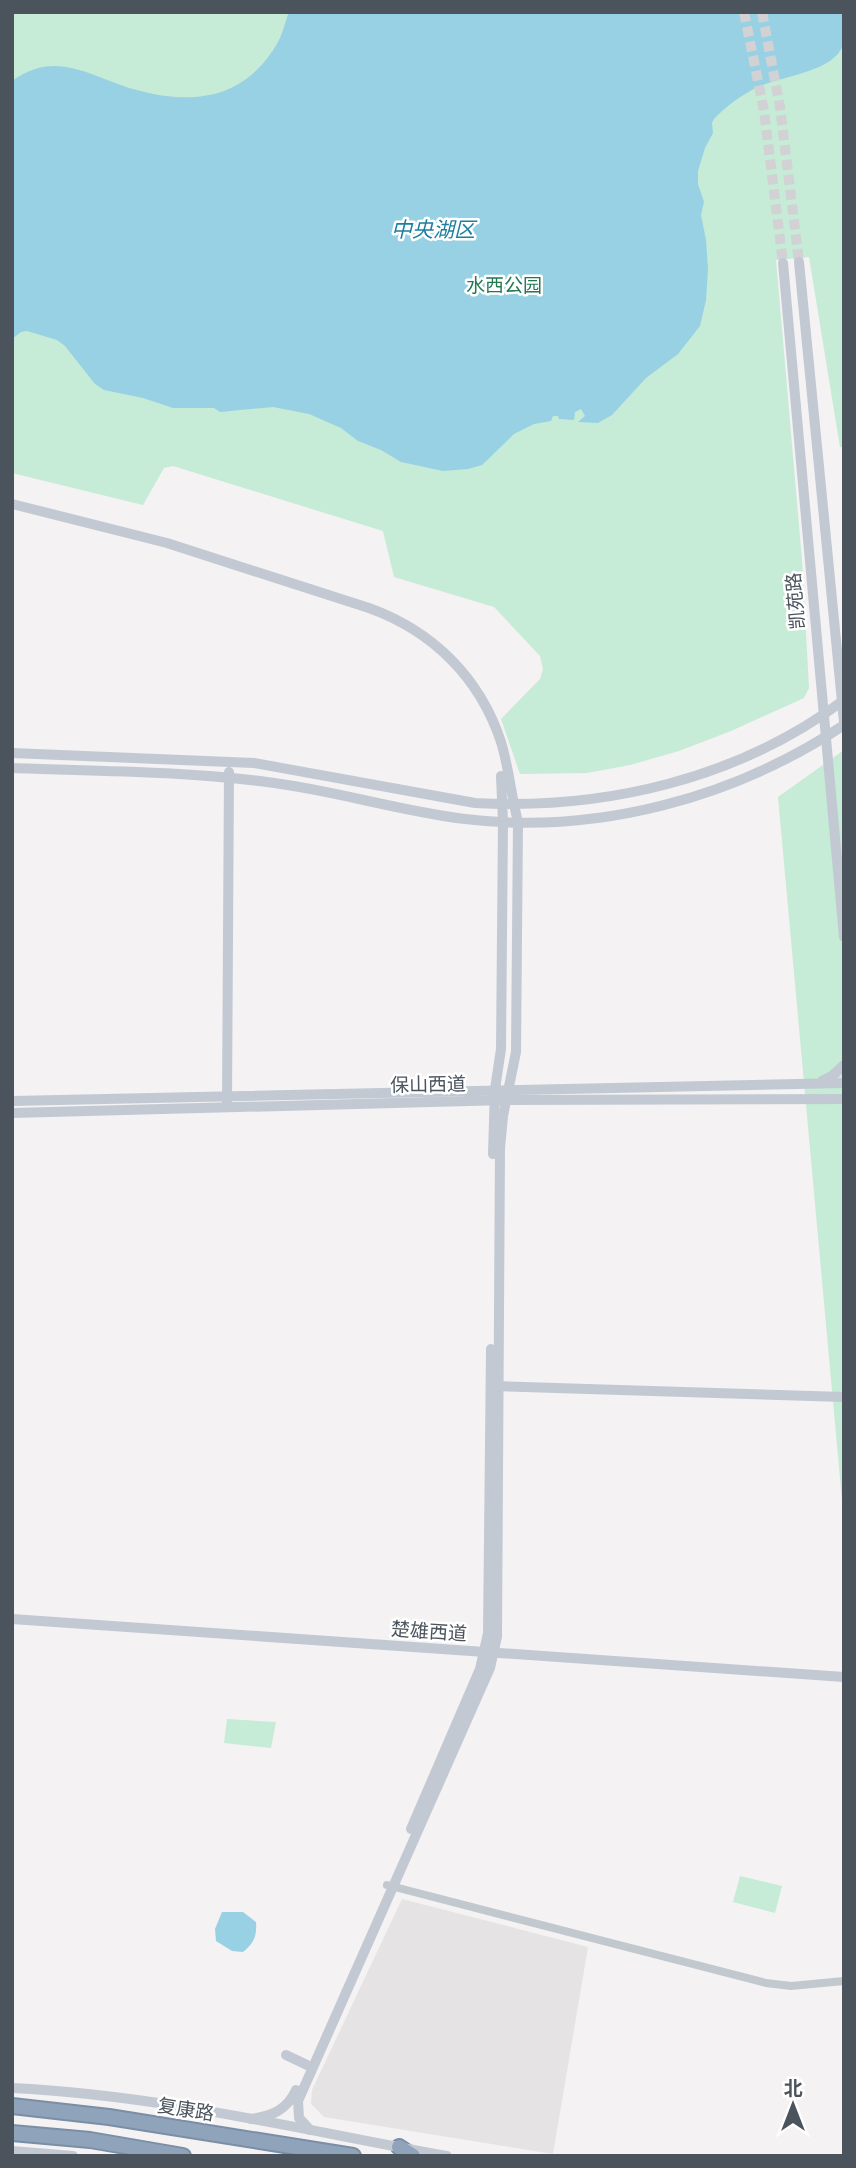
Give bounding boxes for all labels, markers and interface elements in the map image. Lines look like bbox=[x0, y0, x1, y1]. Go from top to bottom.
water label: 中央湖区 bbox=[391, 215, 478, 243]
park label: 水西公园 bbox=[466, 272, 542, 298]
street label: 凯苑路 bbox=[780, 571, 810, 631]
street label: 保山西道 bbox=[390, 1070, 466, 1098]
street label: 楚雄西道 bbox=[390, 1615, 468, 1647]
north arrow bbox=[758, 2070, 828, 2140]
text: 北 bbox=[783, 2075, 803, 2101]
street label: 复康路 bbox=[156, 2092, 216, 2126]

